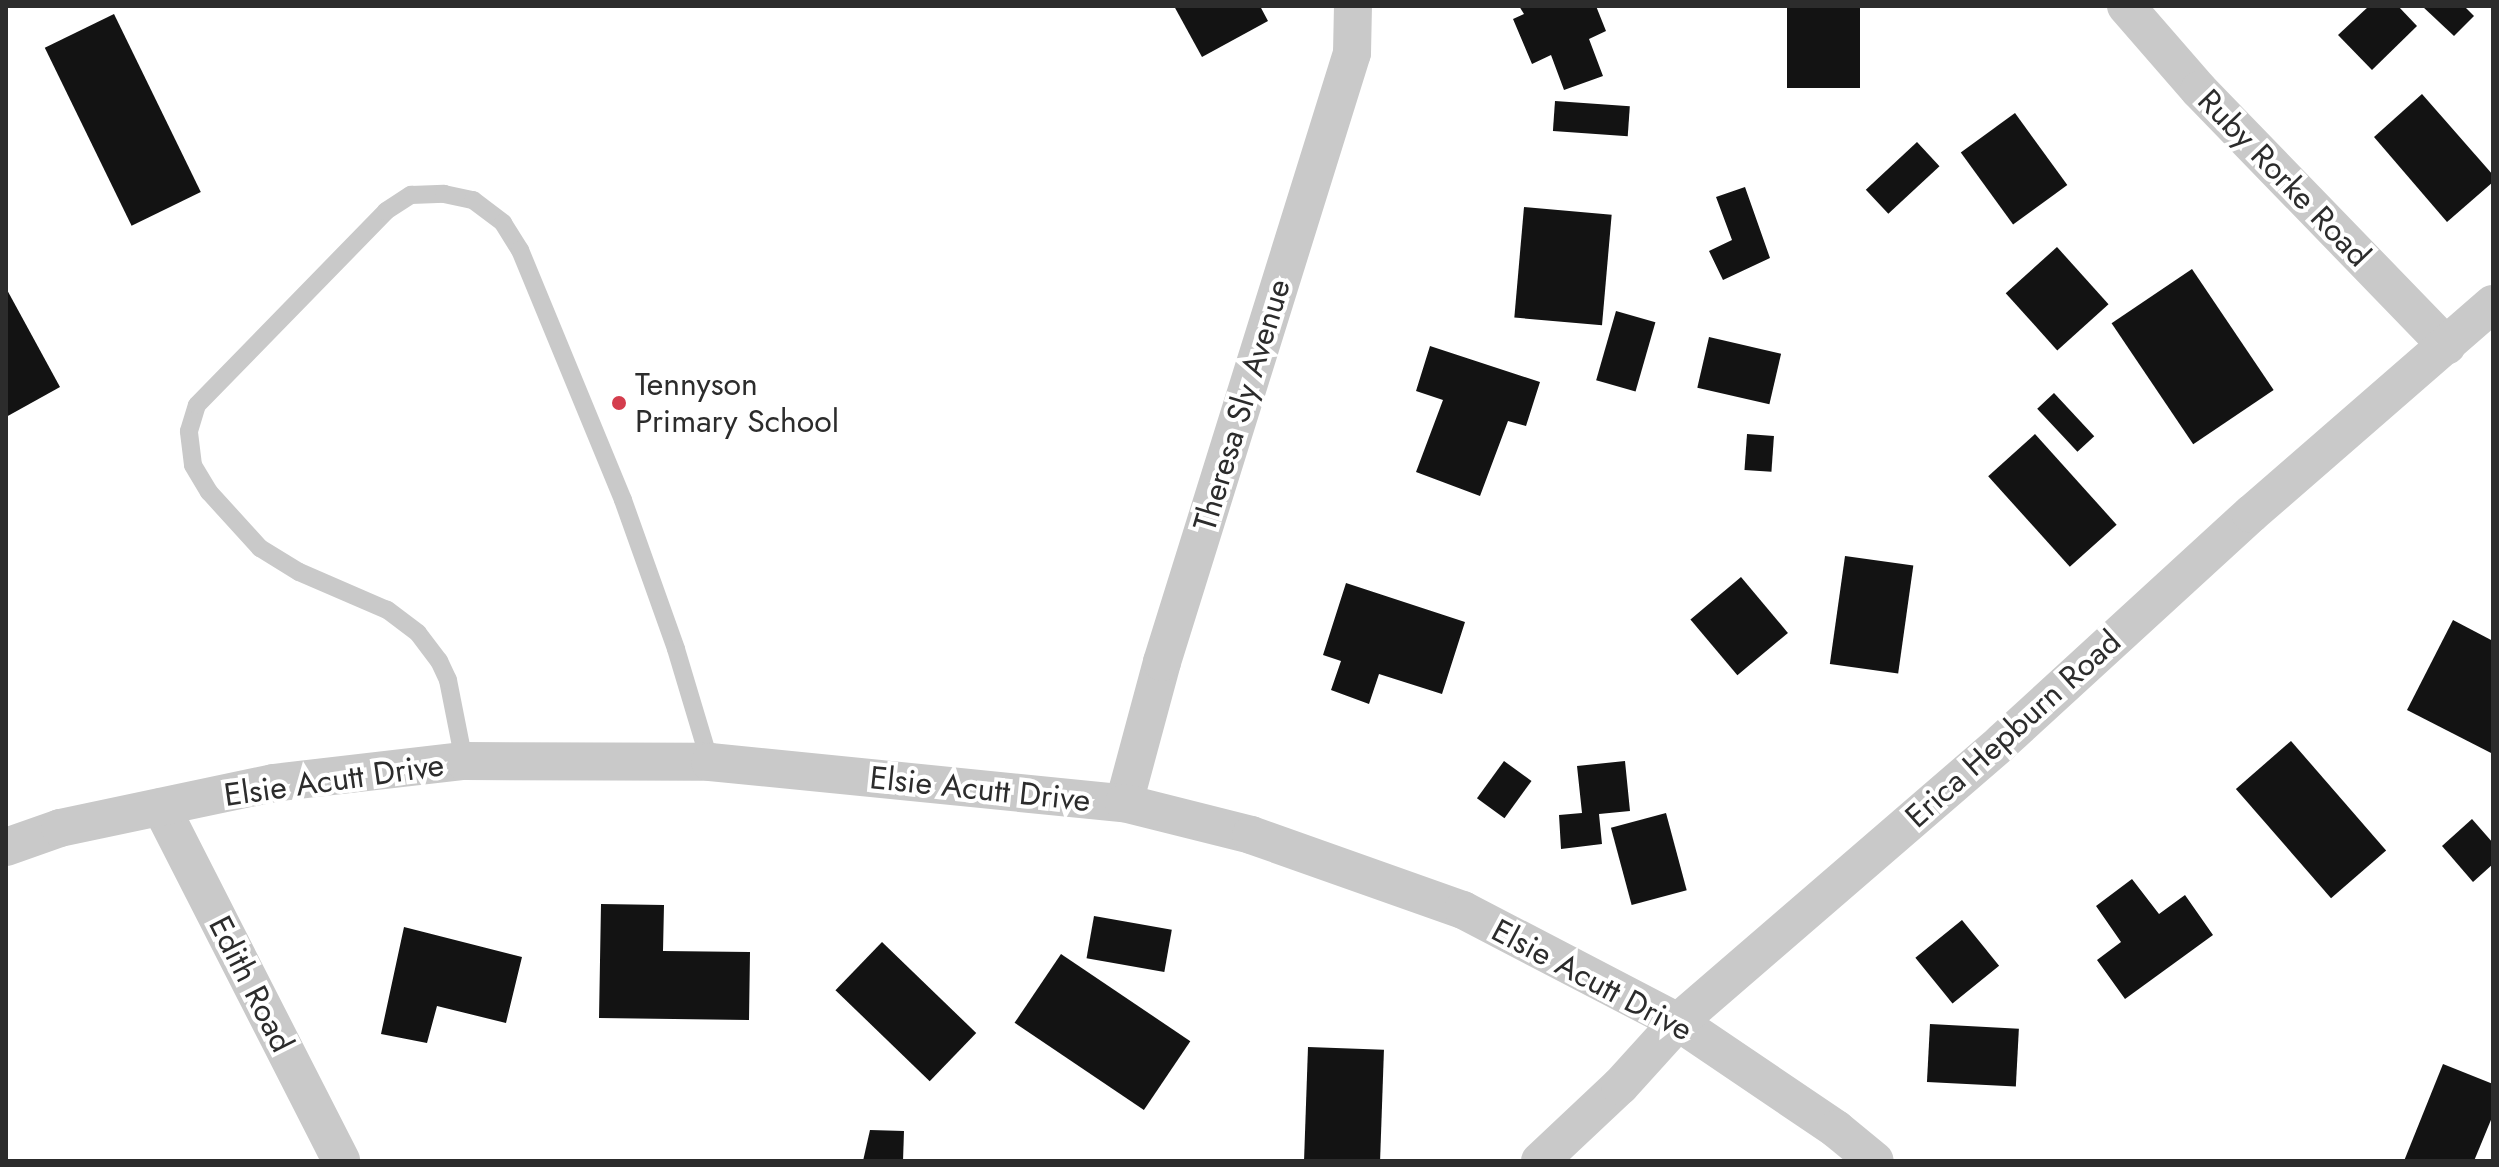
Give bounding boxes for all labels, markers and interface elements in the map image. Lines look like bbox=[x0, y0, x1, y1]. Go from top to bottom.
street label: Ruby Rorke Road bbox=[2190, 81, 2378, 275]
street label: Theresa Sly Avenue bbox=[1185, 274, 1299, 536]
place label: Tennyson Primary School bbox=[635, 366, 839, 441]
marker: Tennyson Primary School bbox=[610, 394, 628, 412]
street label: Erica Hepburn Road bbox=[1898, 622, 2128, 836]
street label: Elsie Acutt Drive bbox=[222, 746, 446, 814]
street label: Elsie Acutt Drive bbox=[868, 758, 1092, 820]
street label: Edith Road bbox=[200, 910, 302, 1058]
street label: Elsie Acutt Drive bbox=[1485, 911, 1699, 1049]

